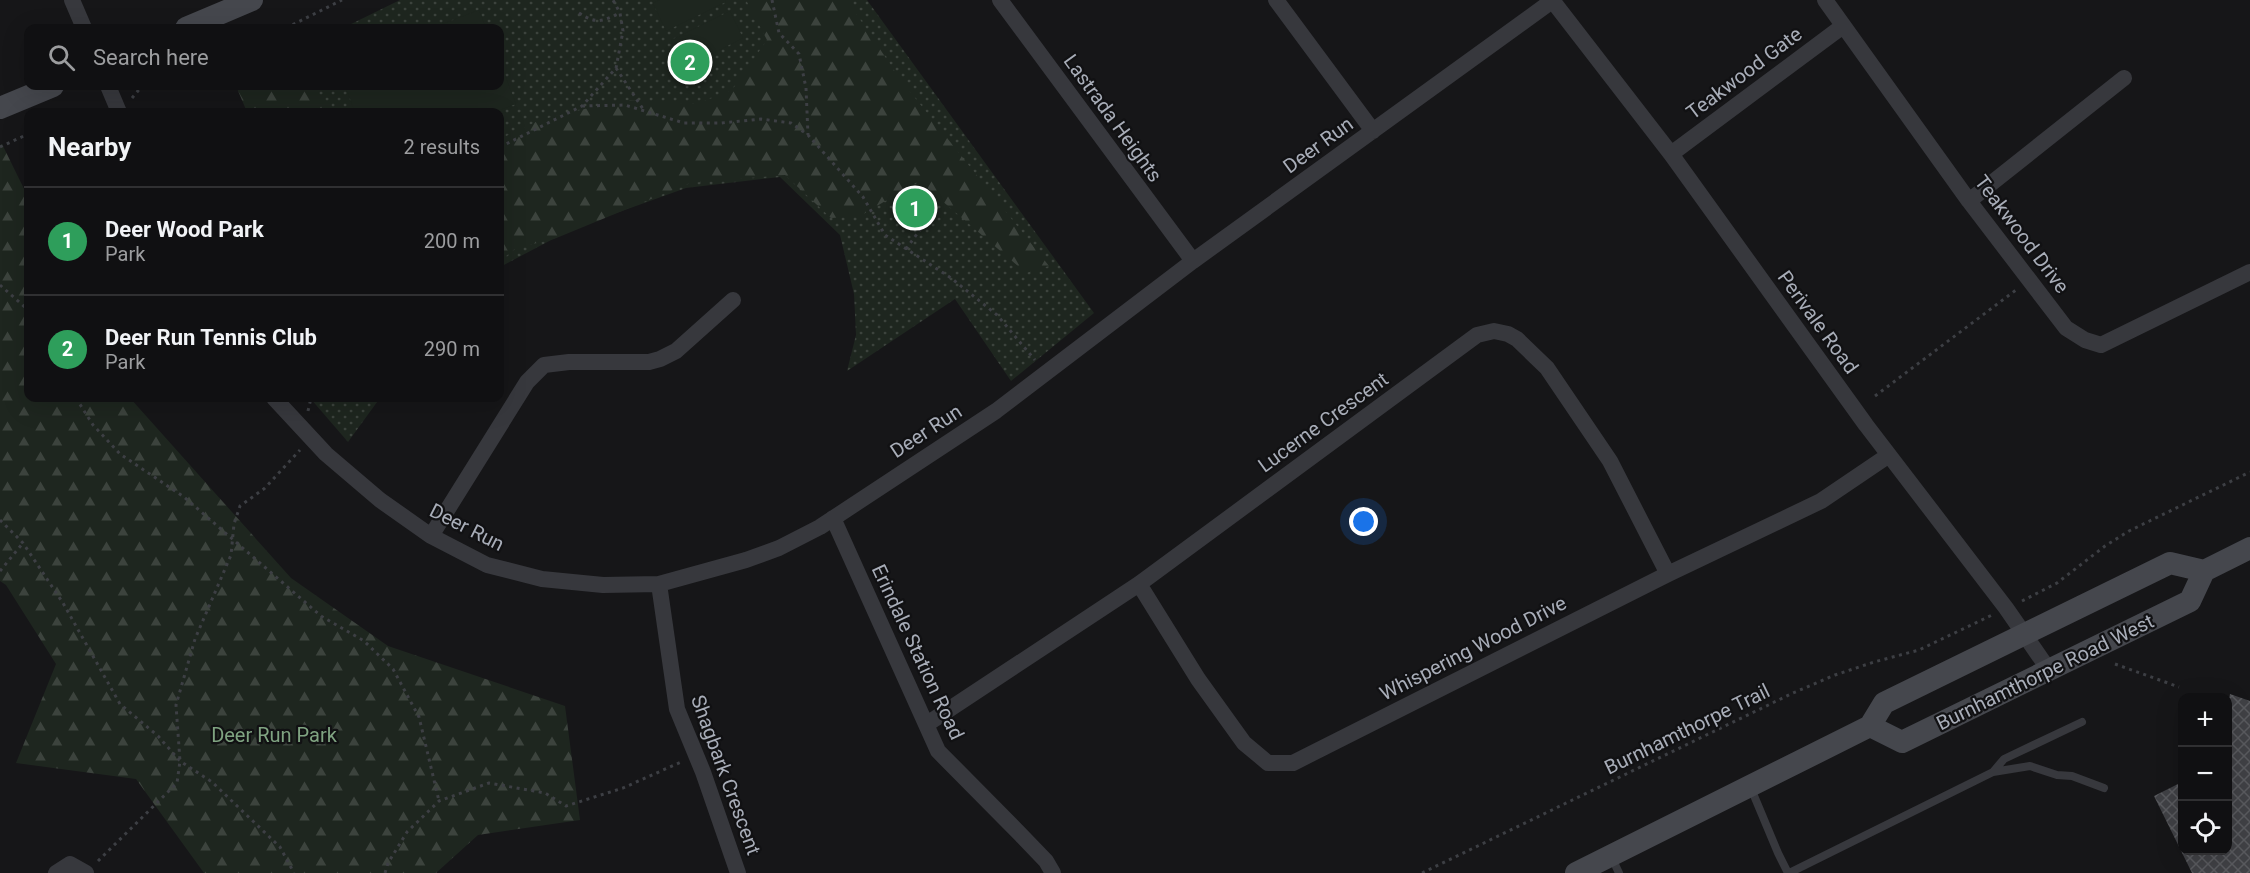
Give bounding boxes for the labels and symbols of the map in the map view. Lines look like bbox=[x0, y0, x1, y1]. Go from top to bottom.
street label: Teakwood Gate bbox=[1682, 22, 1806, 124]
pin: 2 bbox=[670, 40, 710, 84]
street label: Lastrada Heights bbox=[1059, 50, 1167, 186]
street label: Deer Run bbox=[1278, 112, 1358, 178]
street label: Teakwood Drive bbox=[1970, 170, 2074, 298]
pin: 1 bbox=[896, 186, 934, 230]
street label: Perivale Road bbox=[1773, 266, 1863, 378]
street label: Lucerne Crescent bbox=[1253, 367, 1393, 477]
street label: Deer Run bbox=[886, 399, 966, 463]
street label: Deer Run bbox=[426, 498, 508, 556]
your location bbox=[1349, 507, 1378, 536]
street label: Erindale Station Road bbox=[867, 561, 969, 743]
street label: Whispering Wood Drive bbox=[1376, 591, 1570, 705]
street label: Burnhamthorpe Road West bbox=[1932, 609, 2158, 735]
street label: Burnhamthorpe Trail bbox=[1600, 679, 1774, 779]
street label: Shagbark Crescent bbox=[686, 692, 766, 858]
park label: Deer Run Park bbox=[211, 723, 338, 747]

